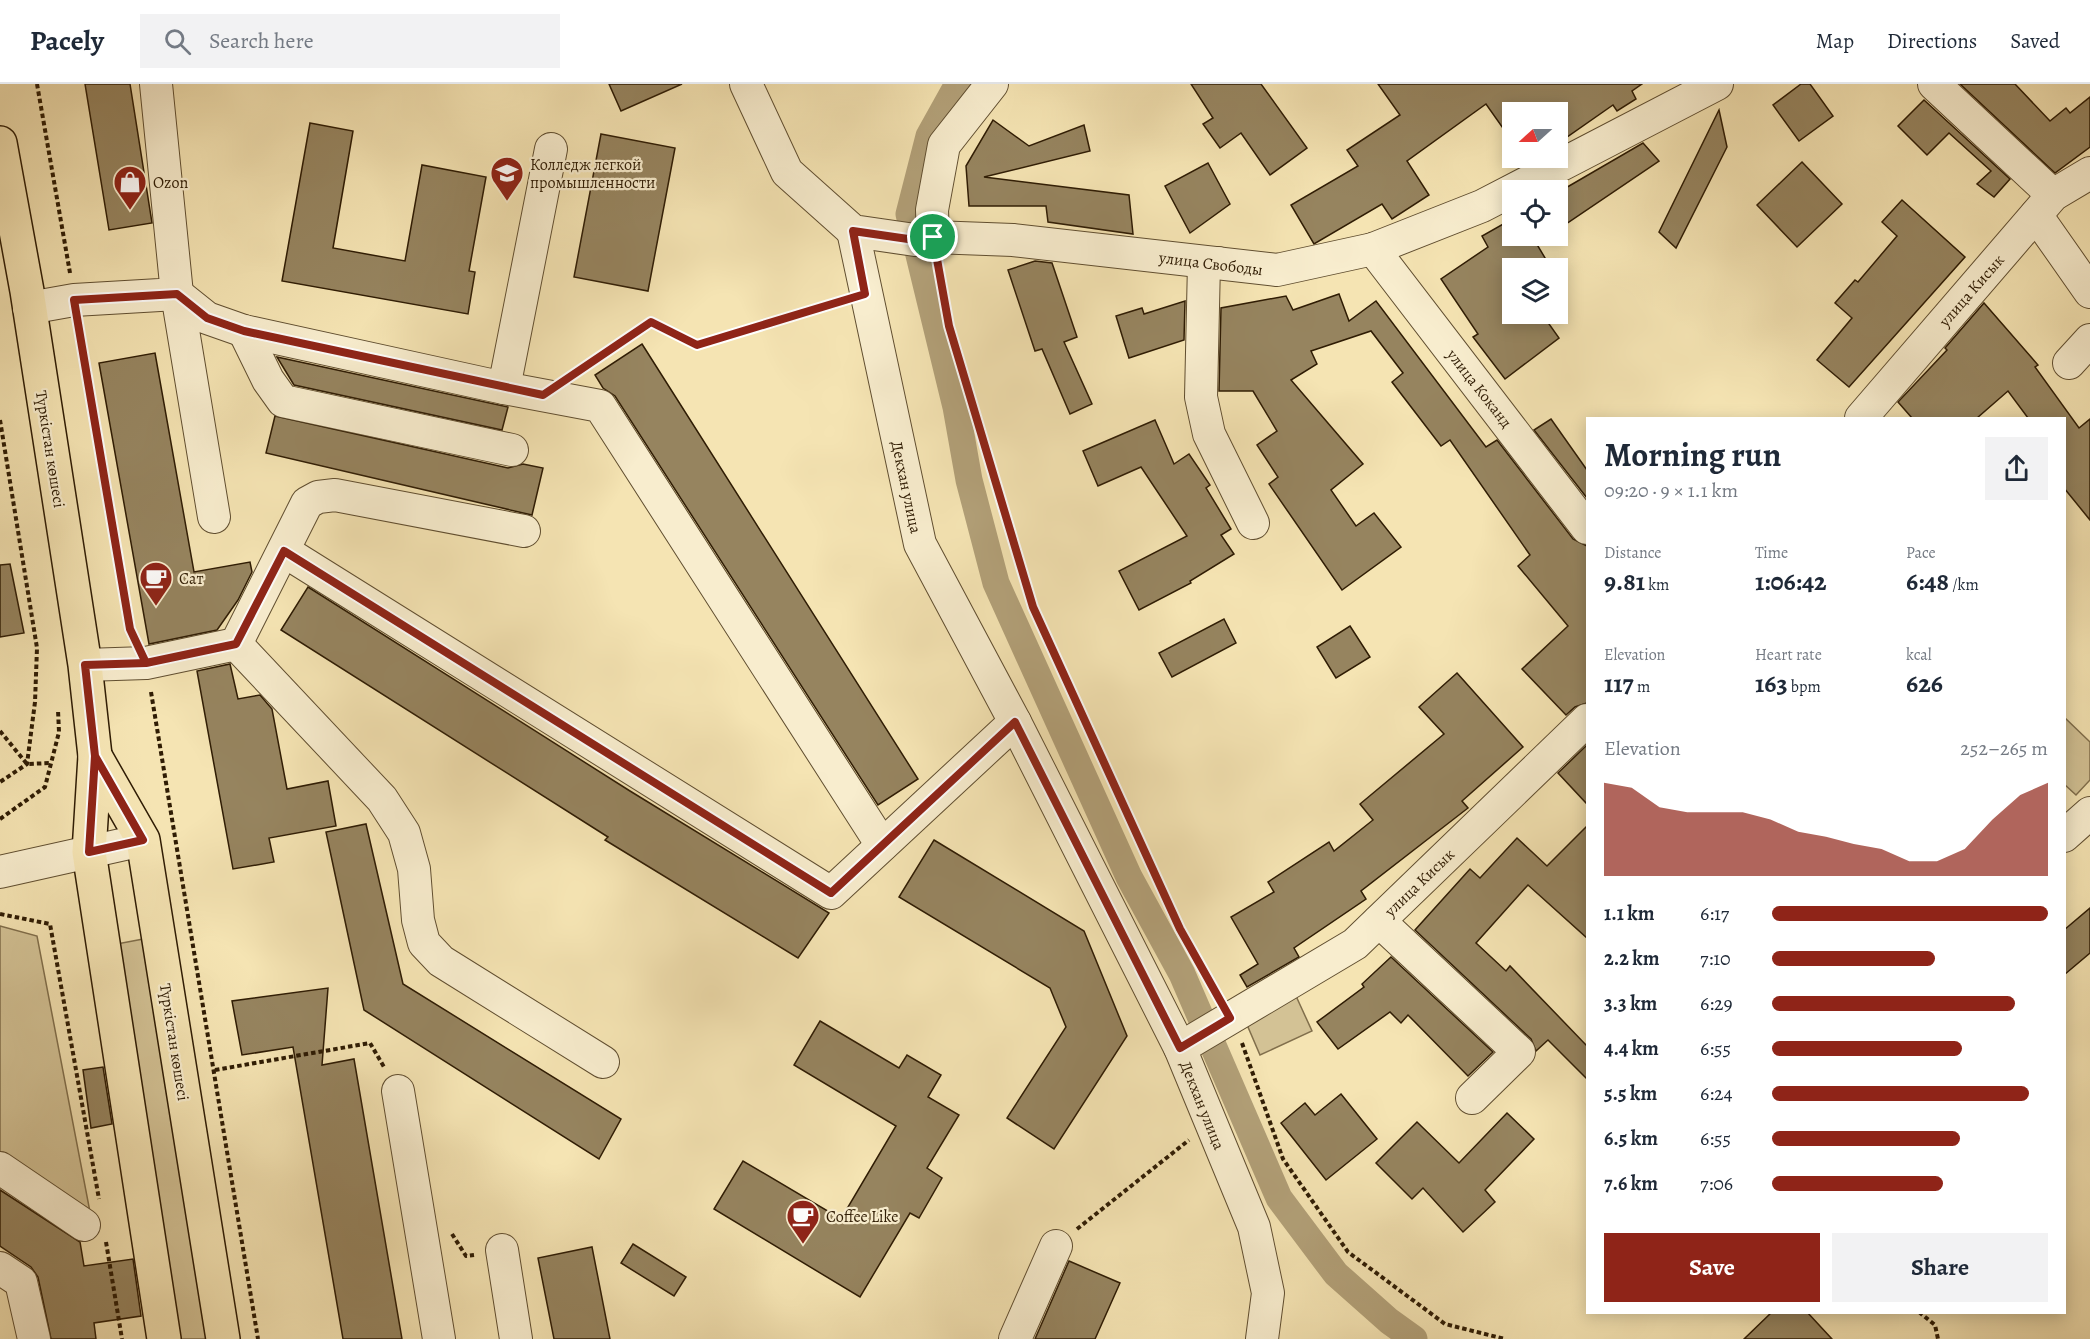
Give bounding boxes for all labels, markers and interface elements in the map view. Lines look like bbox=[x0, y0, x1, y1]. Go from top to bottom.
search box bbox=[140, 14, 560, 68]
text: Pacely bbox=[30, 22, 104, 60]
icon: search bbox=[161, 25, 194, 58]
text: Search here bbox=[209, 26, 314, 56]
text: Map bbox=[1816, 27, 1854, 55]
text: Directions bbox=[1887, 27, 1977, 55]
text: Saved bbox=[2010, 27, 2060, 55]
north arrow bbox=[1502, 102, 1568, 168]
map controls bbox=[1502, 102, 1568, 324]
place label: Колледж легкой промышленности bbox=[530, 154, 655, 194]
school or university icon: Колледж легкой промышленности bbox=[489, 155, 525, 202]
shop icon: Ozon bbox=[112, 164, 148, 211]
place label: Ozon bbox=[153, 172, 188, 194]
button: locate bbox=[1502, 180, 1568, 246]
pin bbox=[907, 211, 958, 262]
icon: arrive bbox=[916, 220, 949, 253]
street label: улица Свободы bbox=[1157, 247, 1264, 281]
street label: улица Кисык bbox=[1933, 250, 2009, 332]
button: layers bbox=[1502, 258, 1568, 324]
street label: улица Коканд bbox=[1441, 344, 1517, 433]
street label: Түркістан көшесі bbox=[30, 389, 70, 509]
text: Morning run bbox=[1604, 432, 1781, 477]
button: share bbox=[1985, 437, 2048, 500]
street label: Декхан улица bbox=[885, 439, 927, 536]
text: 09:20 · 9 × 1.1 km bbox=[1604, 477, 1738, 504]
text: Distance bbox=[1604, 542, 1661, 564]
text: Time bbox=[1755, 542, 1788, 564]
text: Pace bbox=[1906, 542, 1936, 564]
cafe icon: Сат bbox=[138, 560, 174, 607]
text: 9.81 bbox=[1604, 564, 1645, 599]
text: 1:06:42 bbox=[1755, 564, 1827, 599]
text: 6:48 bbox=[1906, 564, 1949, 599]
place label: Сат bbox=[179, 568, 204, 590]
text: km bbox=[1645, 574, 1669, 596]
text: /km bbox=[1949, 574, 1979, 596]
text: Elevation bbox=[1604, 644, 1665, 666]
text: Heart rate bbox=[1755, 644, 1822, 666]
text: kcal bbox=[1906, 644, 1932, 666]
text: 117 bbox=[1604, 666, 1634, 701]
text: 163 bbox=[1755, 666, 1788, 701]
text: 626 bbox=[1906, 666, 1943, 701]
text: m bbox=[1634, 676, 1650, 698]
text: bpm bbox=[1788, 676, 1821, 698]
text: Elevation bbox=[1604, 735, 1681, 762]
text: 252–265 m bbox=[1960, 735, 2048, 762]
street label: улица Кисык bbox=[1379, 844, 1460, 922]
text: 1.1 km bbox=[1604, 900, 1654, 927]
text: 6:17 bbox=[1700, 900, 1729, 927]
text: 2.2 km bbox=[1604, 945, 1659, 972]
text: 7:10 bbox=[1700, 945, 1731, 972]
street label: Түркістан көшесі bbox=[154, 982, 194, 1102]
text: 3.3 km bbox=[1604, 990, 1657, 1017]
text: 6:29 bbox=[1700, 990, 1733, 1017]
text: 4.4 km bbox=[1604, 1035, 1659, 1062]
text: 6:55 bbox=[1700, 1035, 1731, 1062]
street label: Декхан улица bbox=[1174, 1058, 1230, 1154]
text: 5.5 km bbox=[1604, 1080, 1657, 1107]
text: 6:24 bbox=[1700, 1080, 1733, 1107]
text: 6.5 km bbox=[1604, 1125, 1658, 1152]
text: 6:55 bbox=[1700, 1125, 1731, 1152]
text: 7.6 km bbox=[1604, 1170, 1658, 1197]
text: 7:06 bbox=[1700, 1170, 1733, 1197]
cafe icon: Coffee Like bbox=[785, 1198, 821, 1245]
place label: Coffee Like bbox=[826, 1206, 898, 1228]
button: Save bbox=[1604, 1233, 1820, 1302]
button: Share bbox=[1832, 1233, 2048, 1302]

